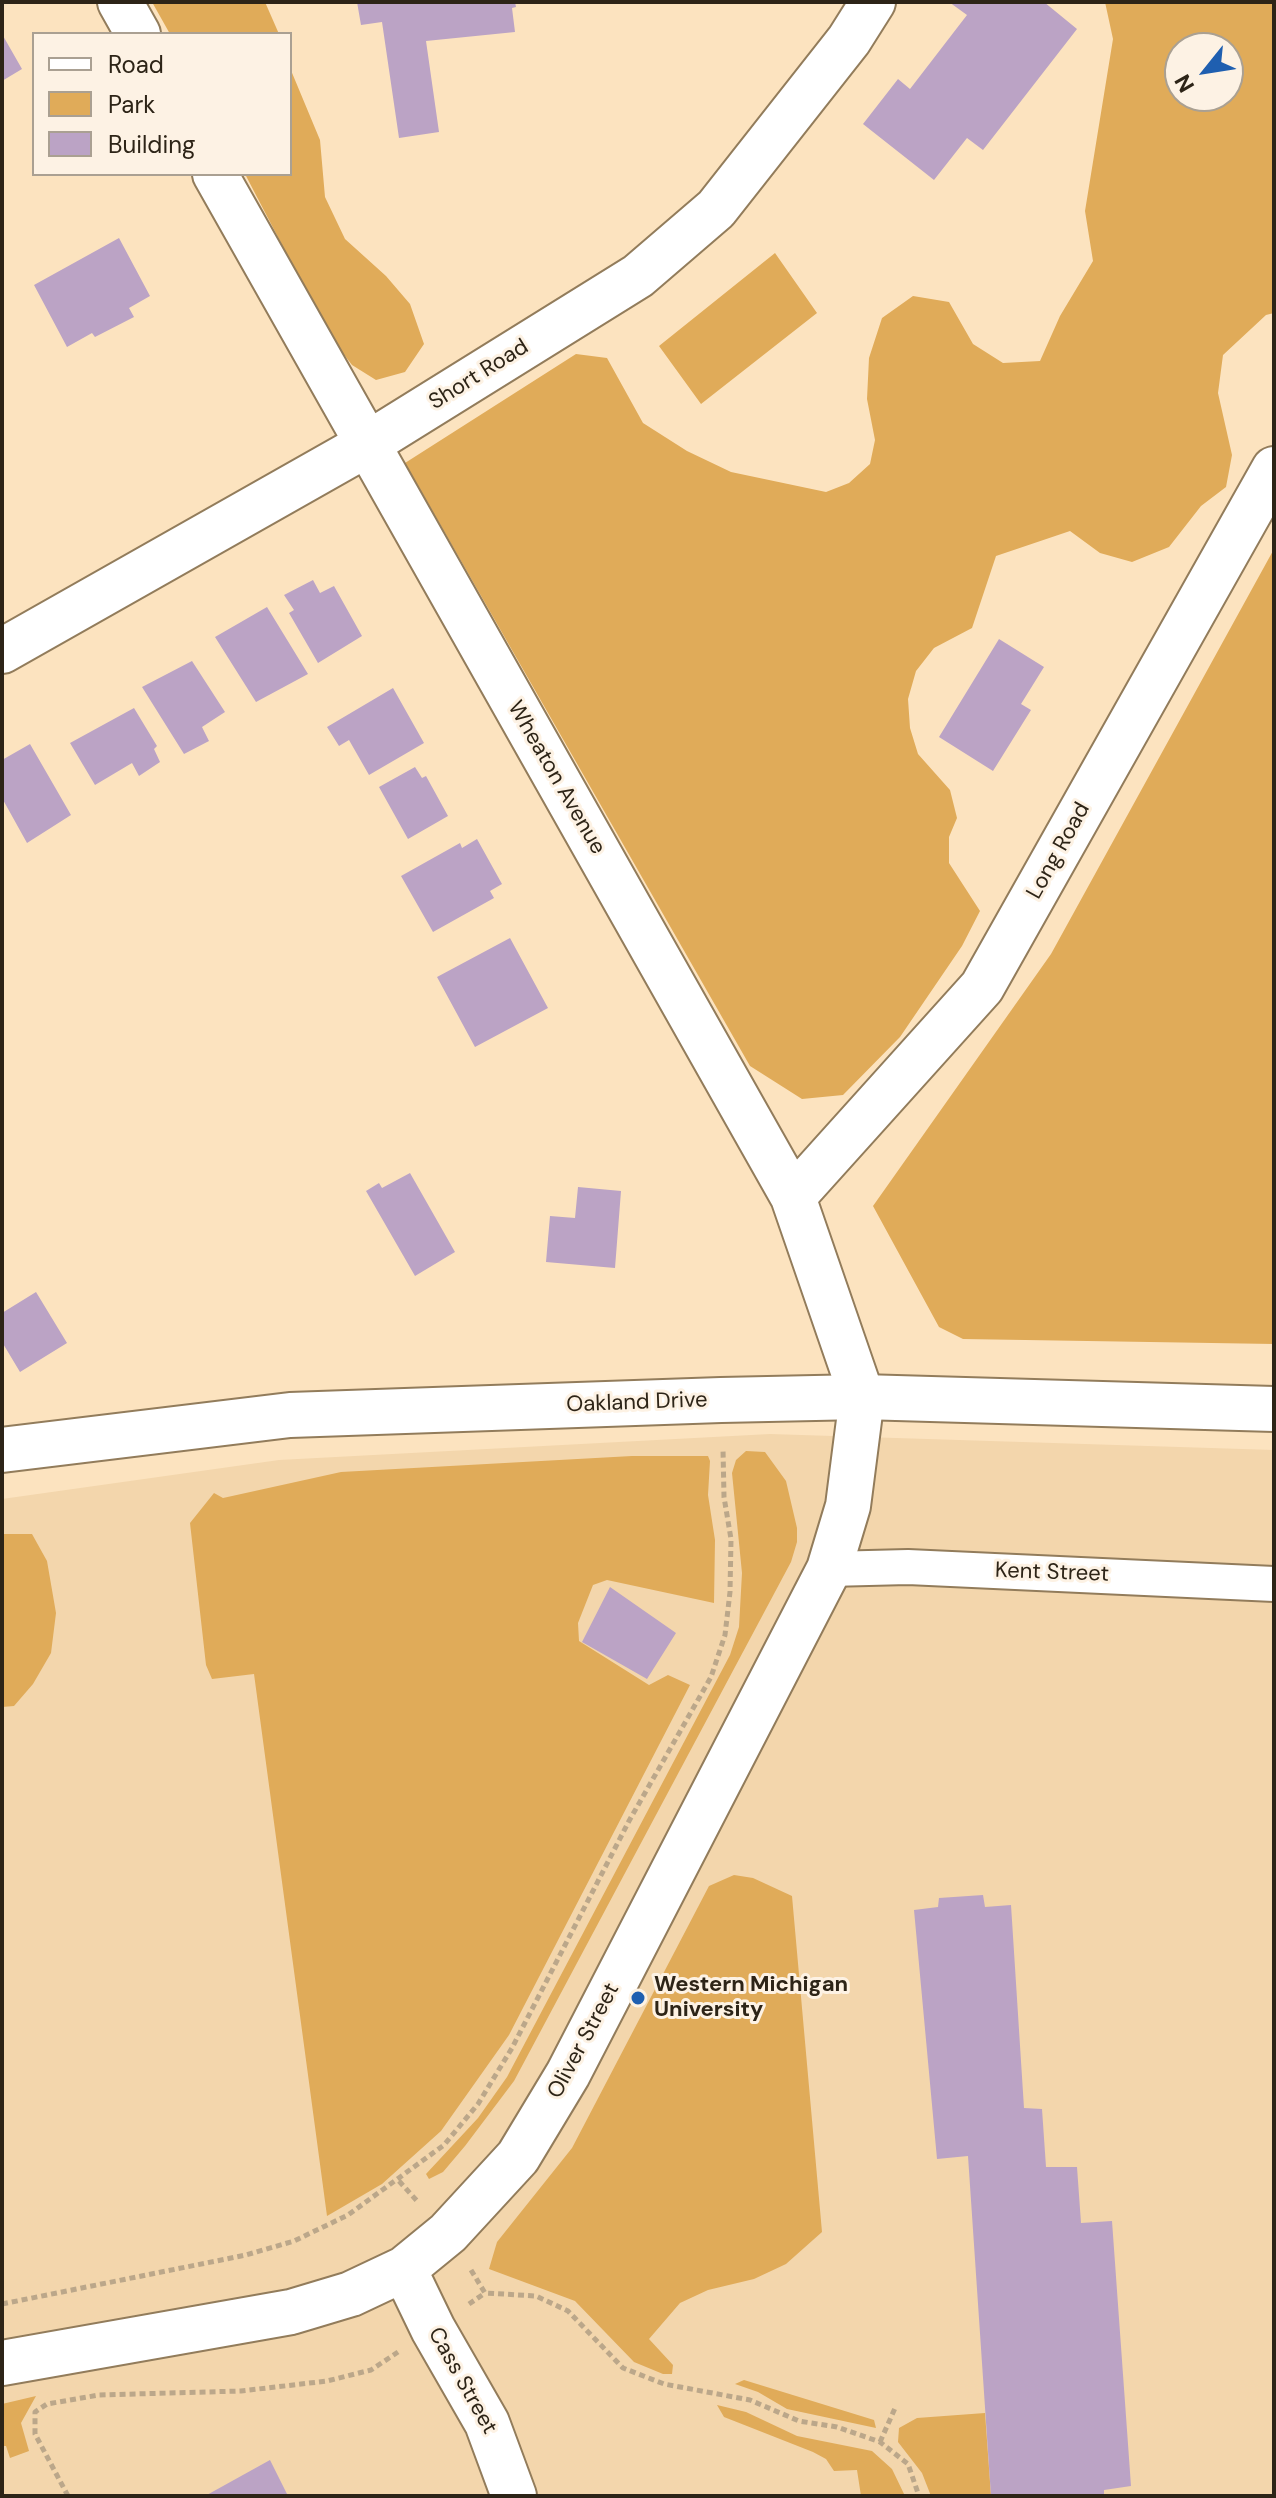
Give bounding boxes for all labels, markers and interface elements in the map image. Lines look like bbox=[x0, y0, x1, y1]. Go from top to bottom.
legend bbox=[32, 32, 292, 176]
north arrow bbox=[1164, 32, 1244, 112]
text: Road bbox=[108, 49, 164, 80]
text: N bbox=[1168, 69, 1201, 97]
text: Park bbox=[108, 89, 155, 120]
text: Building bbox=[108, 129, 195, 160]
street label: Short Road bbox=[424, 334, 534, 416]
street label: Wheaton Avenue bbox=[501, 697, 611, 859]
street label: Long Road bbox=[1022, 798, 1096, 904]
street label: Oakland Drive bbox=[566, 1387, 708, 1419]
street label: Kent Street bbox=[995, 1558, 1109, 1588]
place label: Western Michigan University bbox=[654, 1972, 848, 2024]
street label: Oliver Street bbox=[543, 1979, 625, 2103]
marker: Western Michigan University bbox=[629, 1989, 647, 2007]
street label: Cass Street bbox=[422, 2323, 502, 2439]

